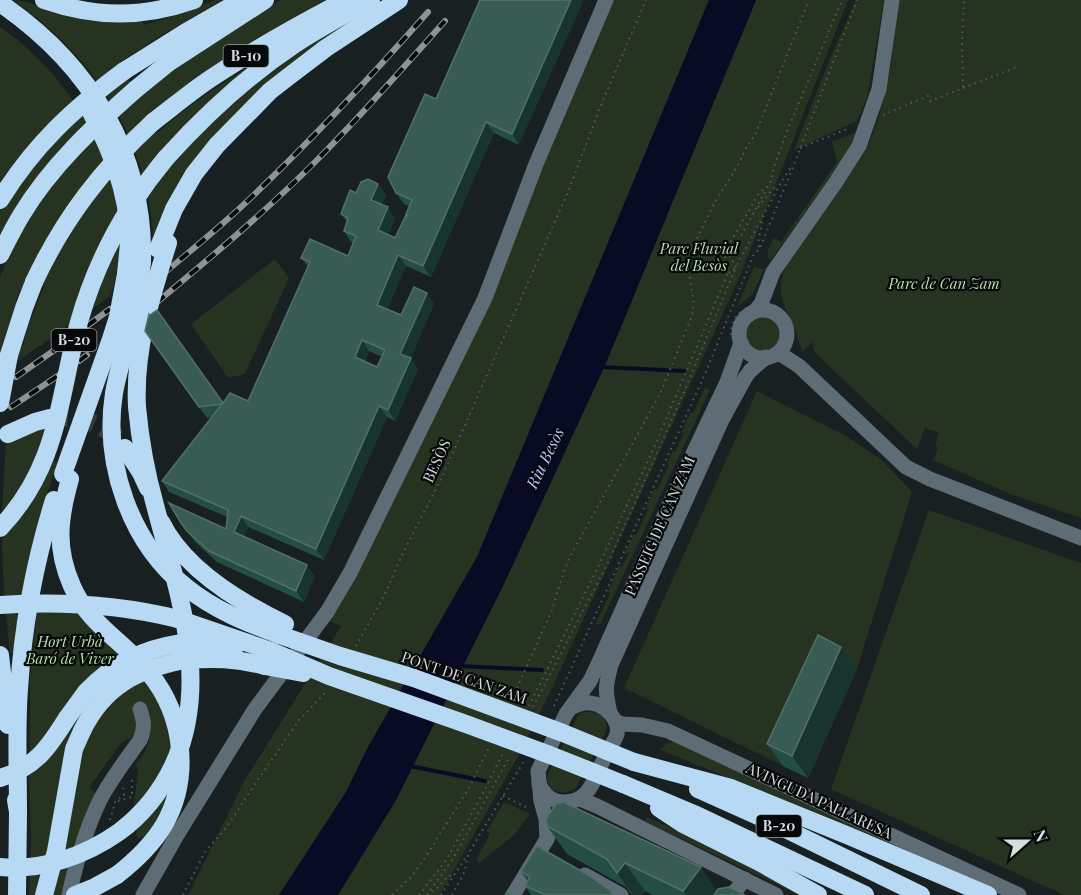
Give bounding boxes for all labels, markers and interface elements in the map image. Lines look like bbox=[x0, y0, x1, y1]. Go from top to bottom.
road number: B-10 bbox=[224, 45, 268, 67]
park label: Parc Fluvial del Besòs bbox=[659, 238, 739, 275]
park label: Parc de Can Zam bbox=[887, 273, 1000, 293]
road number: B-20 bbox=[52, 329, 97, 351]
water label: Riu Besòs bbox=[520, 424, 568, 493]
street label: BESÒS bbox=[417, 436, 455, 486]
street label: PASSEIG DE CAN ZAM bbox=[619, 453, 699, 598]
park label: Hort Urbà Baró de Viver bbox=[25, 631, 114, 668]
street label: PONT DE CAN ZAM bbox=[399, 646, 530, 708]
street label: AVINGUDA PALLARESA bbox=[742, 757, 896, 843]
north arrow bbox=[997, 811, 1057, 871]
road number: B-20 bbox=[756, 815, 802, 837]
text: N bbox=[1030, 826, 1054, 845]

